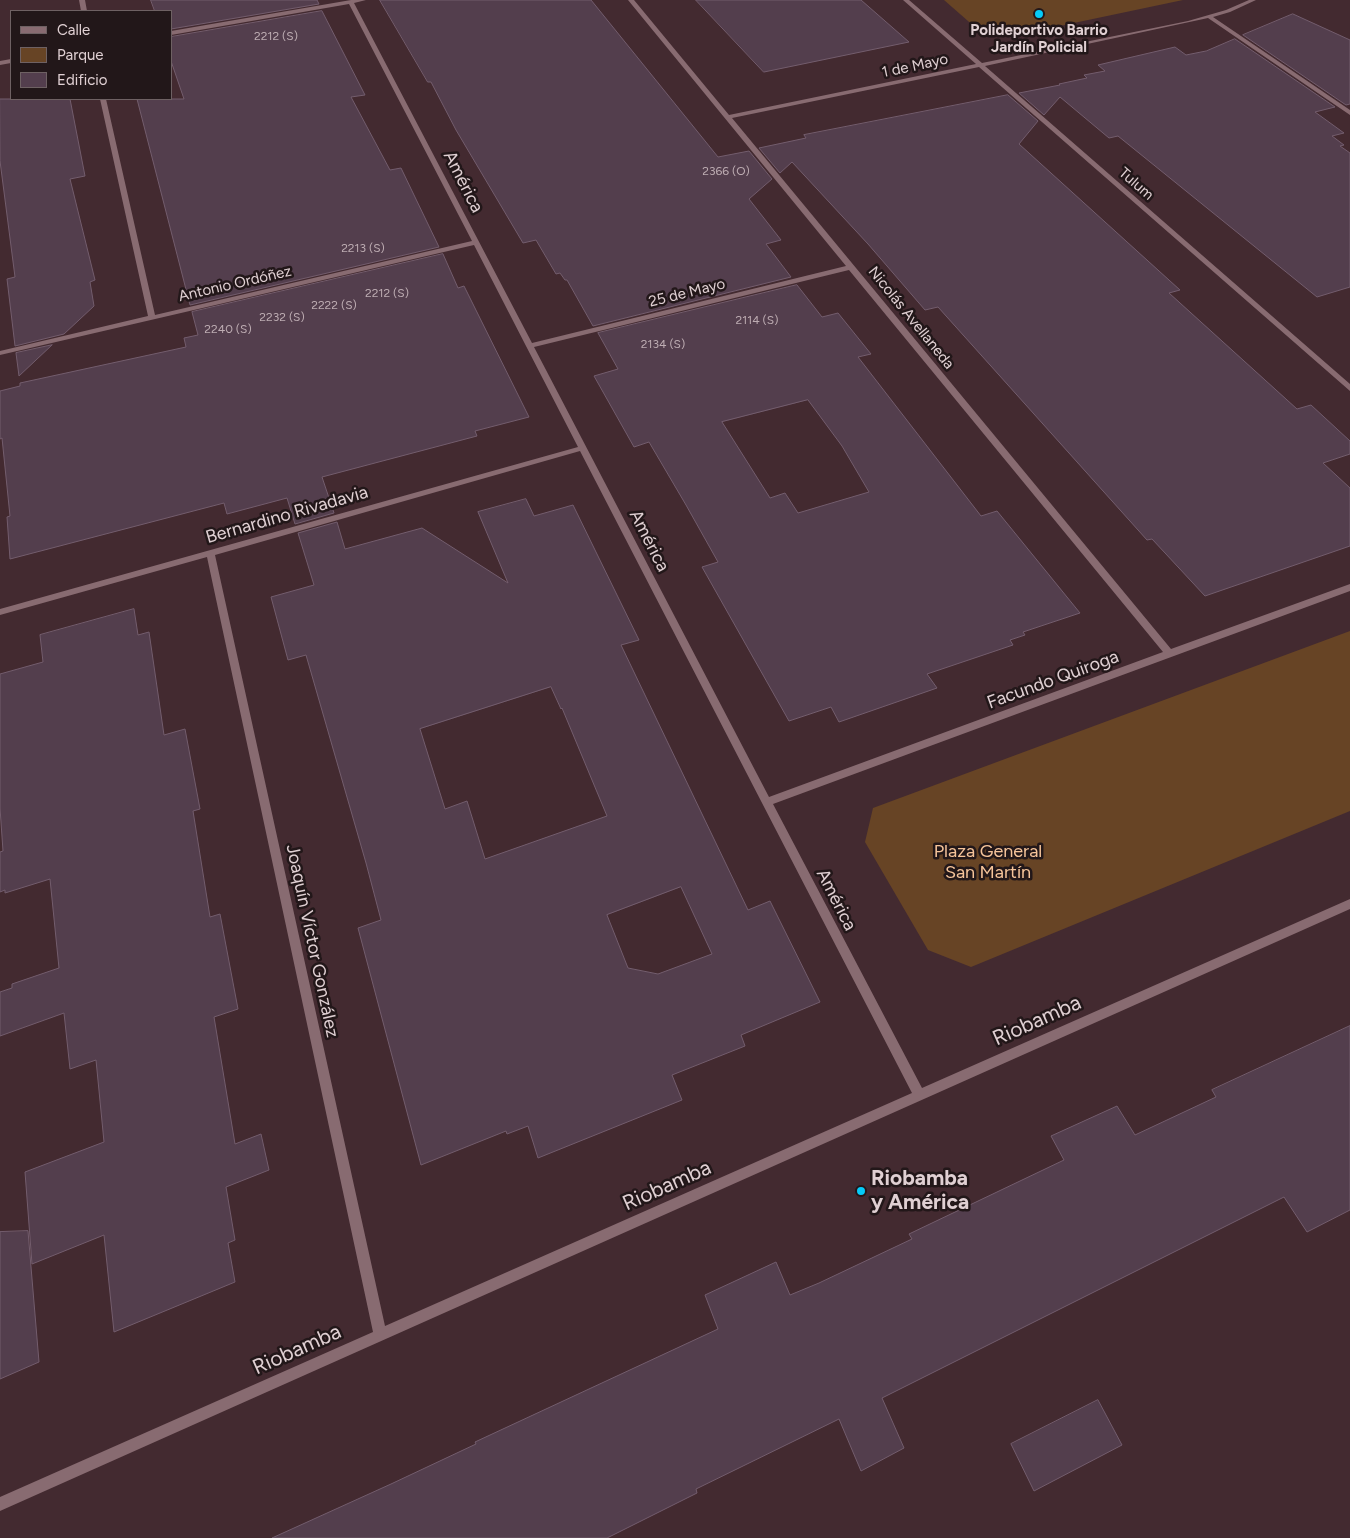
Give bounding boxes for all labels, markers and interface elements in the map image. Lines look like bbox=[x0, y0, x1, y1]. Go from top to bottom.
marker: Polideportivo Barrio Jardín Policial bbox=[1033, 8, 1045, 20]
legend bbox=[10, 10, 172, 100]
text: Calle bbox=[57, 21, 90, 39]
place label: Polideportivo Barrio Jardín Policial bbox=[970, 22, 1108, 57]
house number: 2212 (S) bbox=[254, 29, 298, 43]
text: Parque bbox=[57, 46, 104, 64]
street label: 1 de Mayo bbox=[880, 50, 950, 82]
text: Edificio bbox=[57, 71, 107, 89]
street label: América bbox=[438, 147, 488, 217]
house number: 2366 (O) bbox=[702, 164, 750, 178]
street label: Tulum bbox=[1115, 164, 1157, 204]
house number: 2213 (S) bbox=[341, 241, 385, 255]
street label: Antonio Ordóñez bbox=[177, 262, 293, 306]
street label: Nicolás Avellaneda bbox=[864, 263, 958, 373]
street label: 25 de Mayo bbox=[647, 275, 727, 311]
house number: 2212 (S) bbox=[365, 286, 409, 300]
house number: 2222 (S) bbox=[311, 298, 357, 312]
house number: 2232 (S) bbox=[259, 310, 305, 324]
house number: 2114 (S) bbox=[736, 313, 778, 327]
house number: 2240 (S) bbox=[204, 322, 252, 336]
house number: 2134 (S) bbox=[641, 337, 685, 351]
street label: Bernardino Rivadavia bbox=[203, 481, 371, 549]
street label: América bbox=[624, 506, 674, 576]
street label: Facundo Quiroga bbox=[984, 646, 1122, 714]
park label: Plaza General San Martín bbox=[934, 841, 1042, 884]
street label: Joaquín Víctor González bbox=[281, 842, 343, 1040]
street label: América bbox=[811, 865, 861, 935]
street label: Riobamba bbox=[989, 990, 1085, 1052]
street label: Riobamba bbox=[619, 1155, 715, 1217]
place label: Riobamba y América bbox=[871, 1166, 969, 1216]
marker: Riobamba y América bbox=[855, 1185, 867, 1197]
street label: Riobamba bbox=[249, 1319, 345, 1381]

